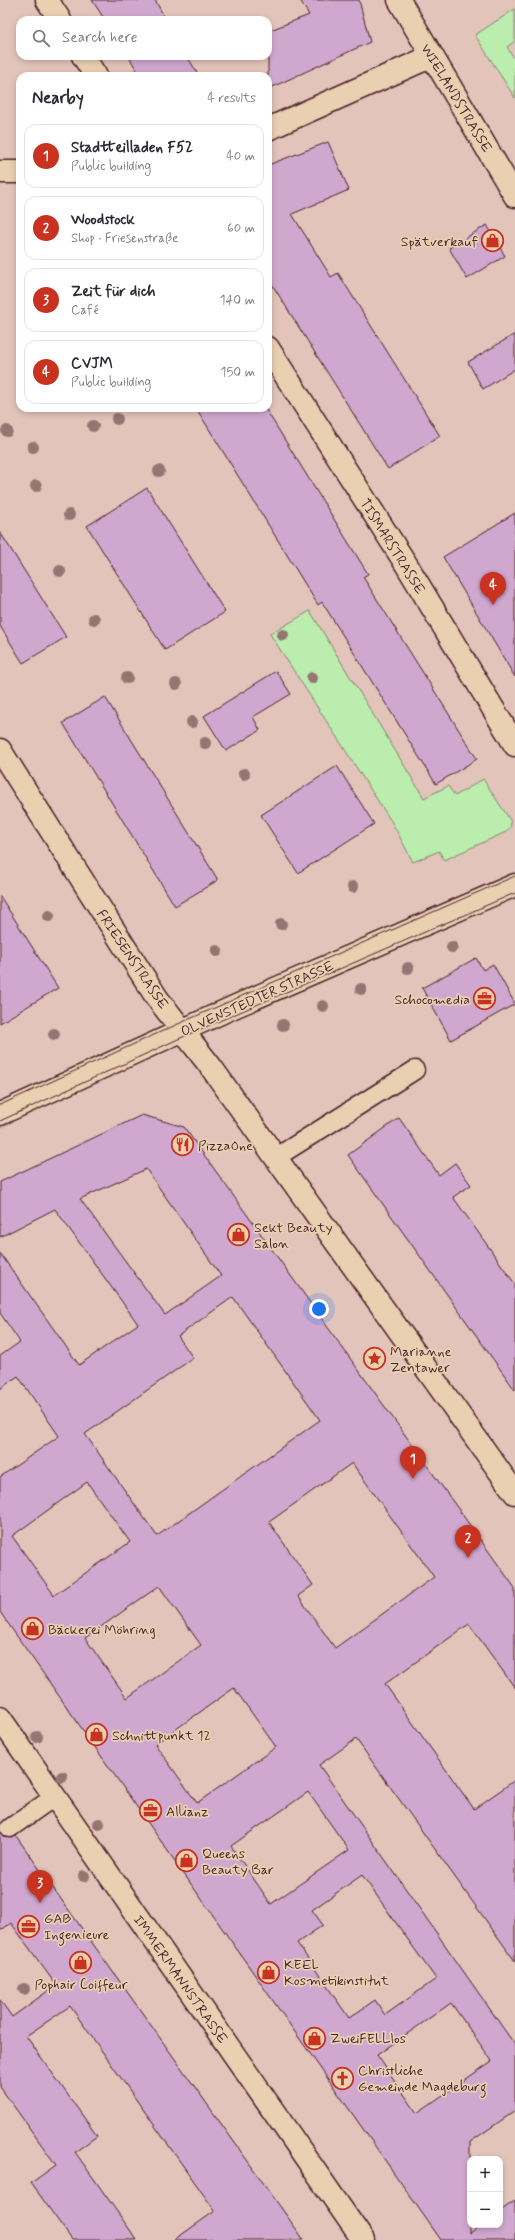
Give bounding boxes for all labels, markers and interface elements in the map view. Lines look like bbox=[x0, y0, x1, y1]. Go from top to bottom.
search box bbox=[16, 16, 272, 60]
icon: search bbox=[30, 27, 52, 49]
text: Search here bbox=[62, 28, 138, 48]
street label: WIELANDSTRASSE bbox=[417, 41, 496, 156]
text: Nearby bbox=[32, 87, 84, 109]
text: 4 results bbox=[207, 90, 256, 107]
text: Stadtteilladen F52 bbox=[71, 138, 193, 158]
text: 1 bbox=[43, 148, 49, 165]
text: 40 m bbox=[226, 148, 255, 165]
text: Public building bbox=[71, 158, 151, 175]
text: Woodstock bbox=[71, 210, 135, 230]
text: 2 bbox=[43, 220, 49, 237]
text: 60 m bbox=[227, 220, 255, 237]
shop icon: Spätverkauf bbox=[480, 228, 506, 254]
text: Shop · Friesenstraße bbox=[71, 230, 178, 247]
place label: Spätverkauf bbox=[401, 233, 478, 251]
text: Zeit für dich bbox=[71, 282, 155, 302]
text: 3 bbox=[43, 292, 49, 309]
text: 140 m bbox=[220, 292, 255, 309]
text: Café bbox=[71, 302, 98, 319]
text: CVJM bbox=[71, 354, 113, 374]
text: 4 bbox=[42, 364, 50, 381]
text: 150 m bbox=[221, 364, 255, 381]
text: Public building bbox=[71, 374, 151, 391]
street label: TISMARSTRASSE bbox=[355, 495, 429, 598]
pin: 4 bbox=[480, 572, 506, 605]
street label: FRIESENSTRASSE bbox=[92, 906, 172, 1013]
street label: OLVENSTEDTER STRASSE bbox=[178, 957, 337, 1041]
office icon: Schocomedia bbox=[472, 986, 498, 1012]
place label: Schocomedia bbox=[395, 991, 470, 1009]
restaurant icon: PizzaOne bbox=[170, 1132, 196, 1158]
place label: PizzaOne bbox=[198, 1137, 253, 1155]
place label: Sekt Beauty Salon bbox=[254, 1219, 333, 1253]
shop icon: Sekt Beauty Salon bbox=[226, 1222, 252, 1248]
your location bbox=[309, 1299, 329, 1319]
place label: Marianne Zentawer bbox=[390, 1343, 451, 1377]
place icon: Marianne Zentawer bbox=[361, 1346, 387, 1372]
pin: 1 bbox=[400, 1446, 426, 1479]
pin: 2 bbox=[455, 1525, 481, 1558]
shop icon: Bäckerei Möhring bbox=[19, 1616, 45, 1642]
place label: Bäckerei Möhring bbox=[48, 1621, 155, 1639]
shop icon: Schnittpunkt 12 bbox=[84, 1722, 110, 1748]
place label: Schnittpunkt 12 bbox=[112, 1727, 211, 1745]
office icon: Allianz bbox=[138, 1798, 164, 1824]
place label: Allianz bbox=[166, 1803, 209, 1821]
place label: Queens Beauty Bar bbox=[202, 1845, 274, 1879]
shop icon: Queens Beauty Bar bbox=[173, 1848, 199, 1874]
pin: 3 bbox=[27, 1870, 53, 1903]
place label: GAB Ingenieure bbox=[44, 1910, 110, 1946]
street label: IMMERMANNSTRASSE bbox=[129, 1912, 231, 2047]
office icon: GAB Ingenieure bbox=[16, 1913, 42, 1939]
shop icon: Pophair Coiffeur bbox=[68, 1949, 94, 1975]
place label: KEEL Kosmetikinstitut bbox=[284, 1956, 390, 1990]
shop icon: KEEL Kosmetikinstitut bbox=[256, 1959, 282, 1985]
place label: Pophair Coiffeur bbox=[35, 1976, 128, 1994]
shop icon: ZweiFELLlos bbox=[302, 2025, 328, 2051]
place label: ZweiFELLlos bbox=[330, 2030, 406, 2048]
place label: Christliche Gemeinde Magdeburg bbox=[358, 2062, 487, 2098]
church icon: Christliche Gemeinde Magdeburg bbox=[330, 2065, 356, 2091]
map controls bbox=[467, 2156, 503, 2228]
button: + bbox=[467, 2156, 503, 2192]
button: − bbox=[467, 2192, 503, 2228]

